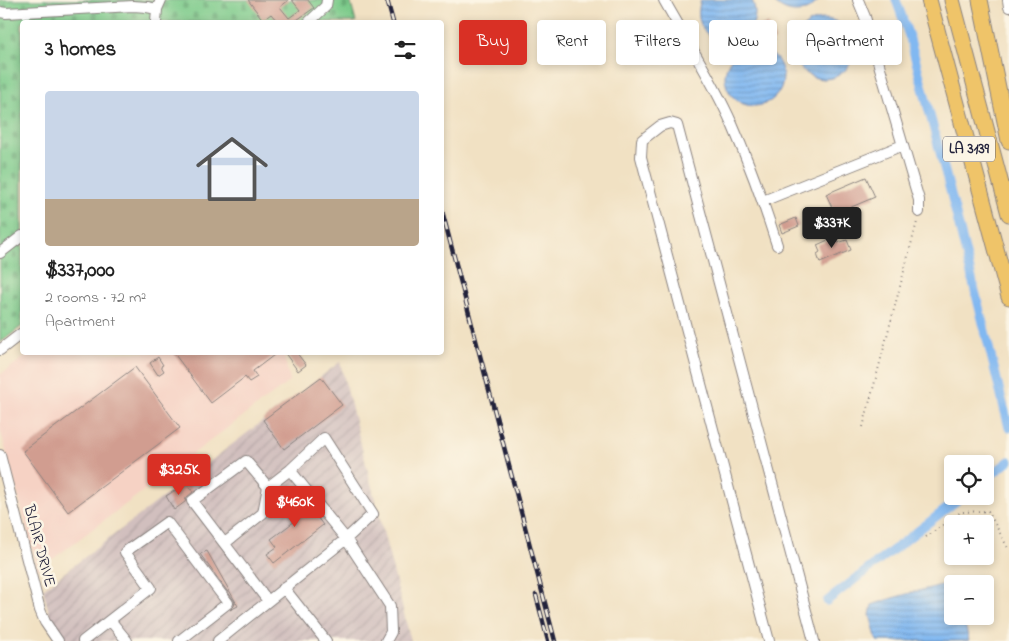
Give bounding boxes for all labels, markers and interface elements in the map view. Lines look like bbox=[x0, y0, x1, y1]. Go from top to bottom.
chip: Buy bbox=[459, 20, 527, 65]
chip: Rent bbox=[537, 20, 606, 65]
chip: Filters bbox=[616, 20, 699, 65]
chip: New bbox=[709, 20, 777, 65]
chip: Apartment bbox=[787, 20, 902, 65]
text: 3 homes bbox=[45, 35, 116, 65]
icon: filters bbox=[391, 36, 419, 64]
icon: home bbox=[187, 124, 277, 214]
road number: LA 3139 bbox=[943, 136, 995, 162]
pin: $337K bbox=[797, 206, 867, 249]
text: $337K bbox=[813, 211, 851, 235]
text: $337,000 bbox=[45, 256, 115, 286]
text: 2 rooms · 72 m² bbox=[45, 286, 146, 310]
text: Apartment bbox=[45, 310, 115, 334]
pin: $325K bbox=[144, 454, 214, 496]
map controls bbox=[944, 455, 994, 625]
button: locate bbox=[944, 455, 994, 505]
text: $325K bbox=[158, 458, 200, 482]
pin: $460K bbox=[260, 486, 330, 528]
text: $460K bbox=[276, 490, 314, 514]
street label: BLAIR DRIVE bbox=[16, 501, 61, 590]
button: + bbox=[944, 515, 994, 565]
button: − bbox=[944, 575, 994, 625]

